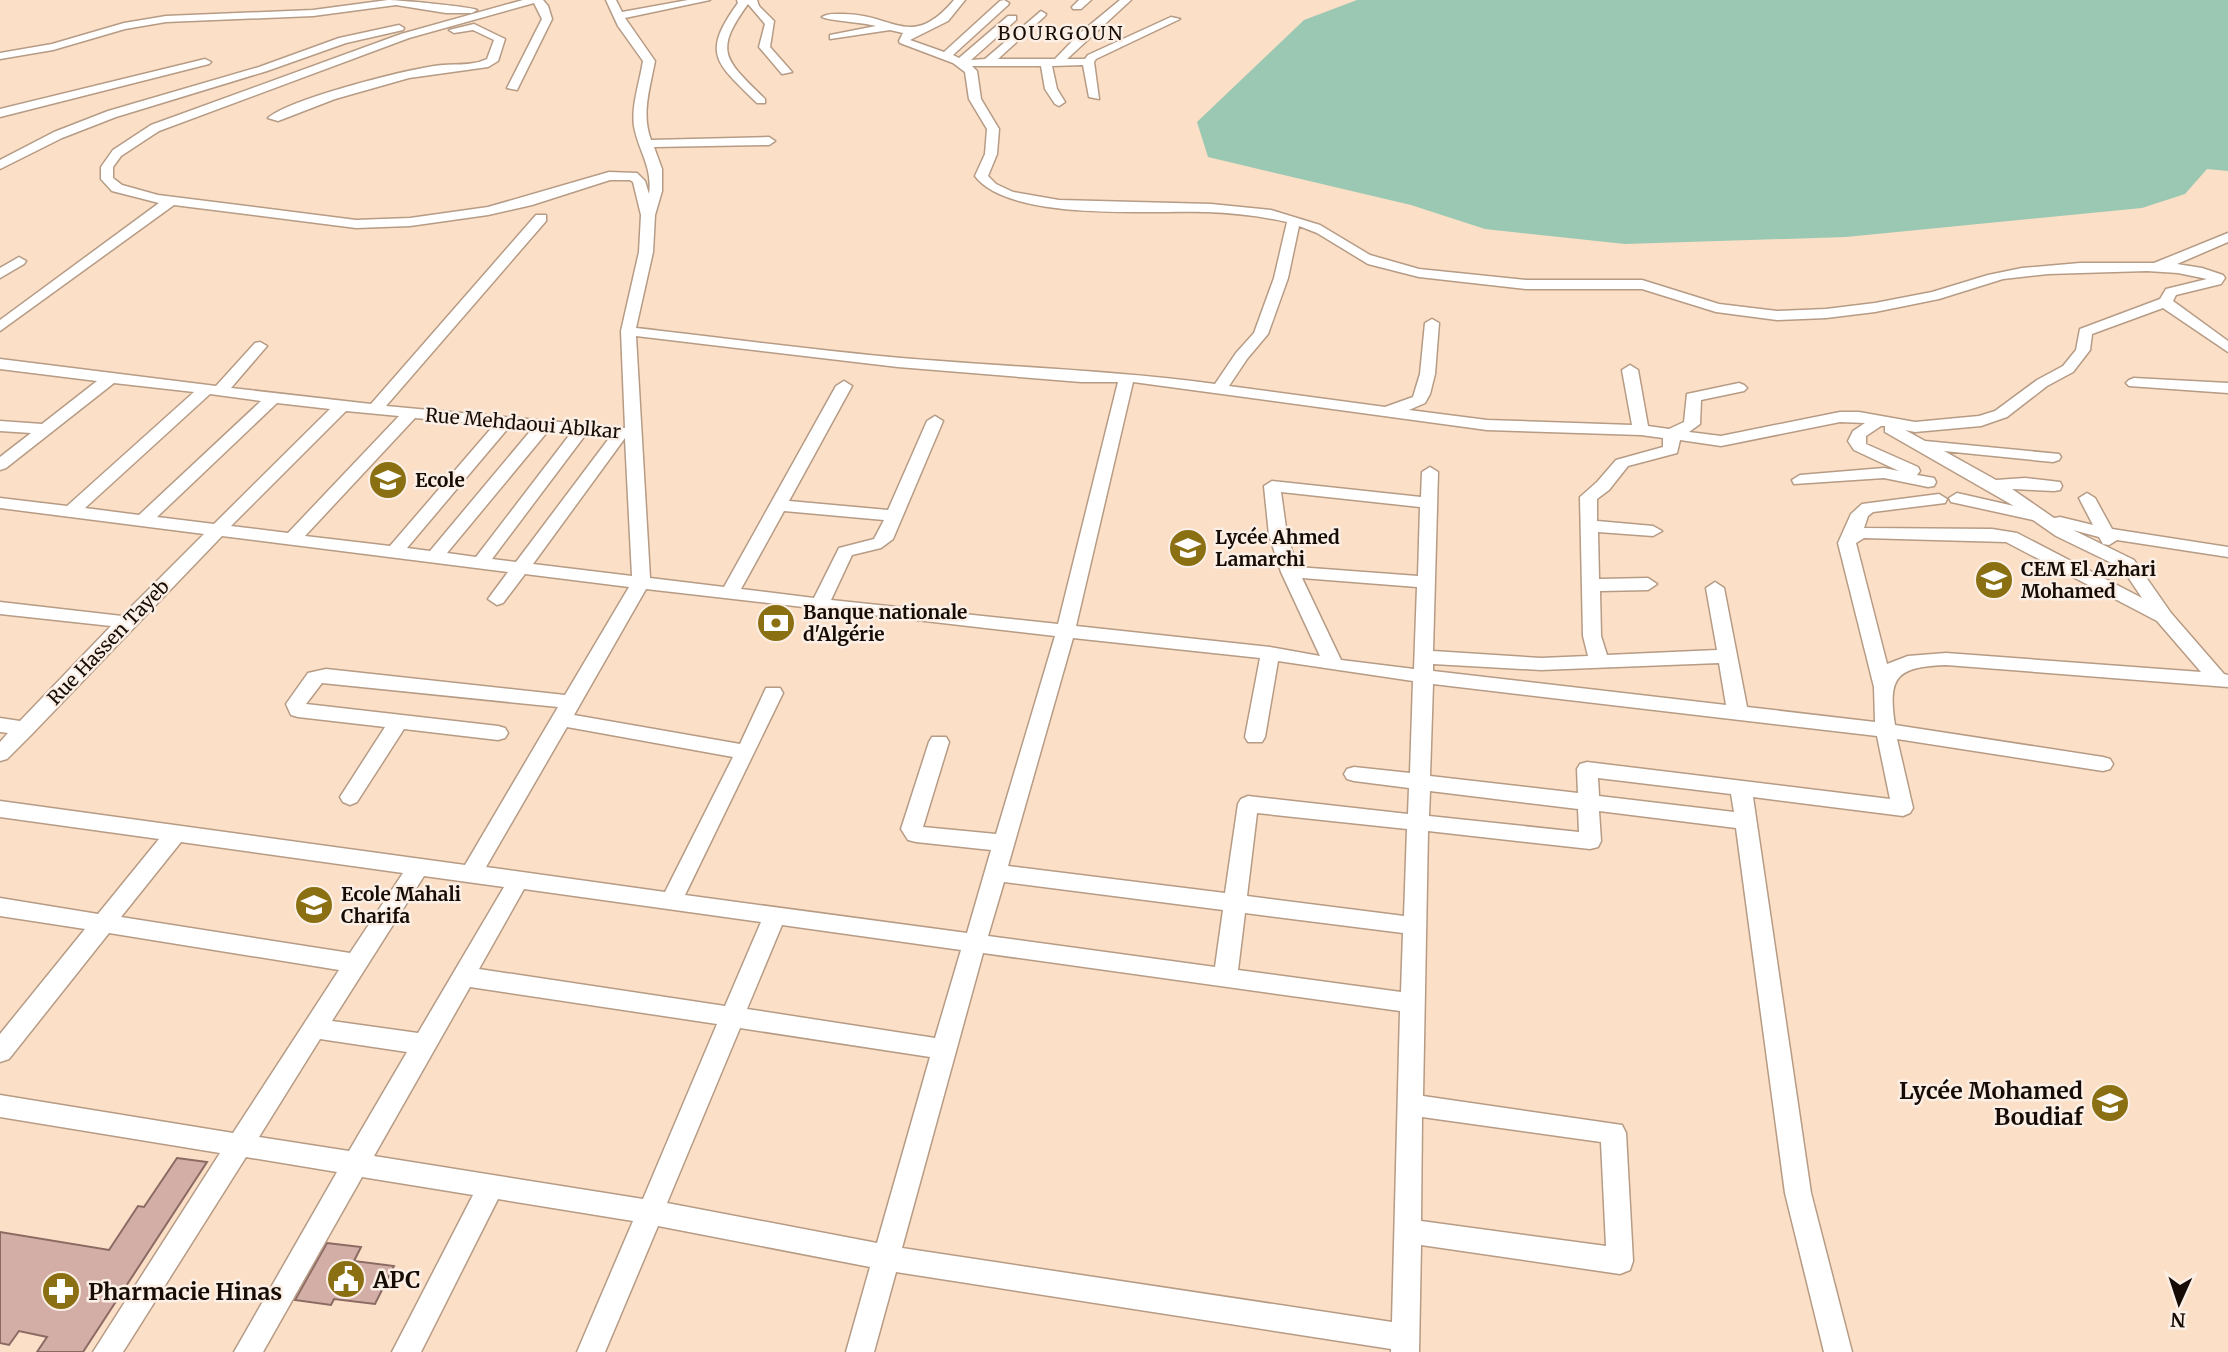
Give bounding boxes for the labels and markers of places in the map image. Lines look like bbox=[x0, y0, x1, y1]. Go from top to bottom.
school or university icon: Ecole bbox=[367, 459, 409, 501]
place label: Ecole bbox=[415, 468, 465, 492]
place label: Lycée Ahmed Lamarchi bbox=[1215, 525, 1340, 571]
school or university icon: Lycée Ahmed Lamarchi bbox=[1167, 527, 1209, 569]
place label: CEM El Azhari Mohamed bbox=[2021, 557, 2157, 603]
school or university icon: CEM El Azhari Mohamed bbox=[1973, 559, 2015, 601]
place label: Banque nationale d'Algérie bbox=[803, 600, 967, 646]
bank icon: Banque nationale d'Algérie bbox=[755, 602, 797, 644]
place label: Ecole Mahali Charifa bbox=[341, 882, 462, 928]
school or university icon: Ecole Mahali Charifa bbox=[293, 884, 335, 926]
place label: Lycée Mohamed Boudiaf bbox=[1899, 1076, 2084, 1131]
school or university icon: Lycée Mohamed Boudiaf bbox=[2089, 1082, 2131, 1124]
public building icon: APC bbox=[325, 1258, 367, 1300]
place label: APC bbox=[372, 1265, 420, 1294]
pharmacy icon: Pharmacie Hinas bbox=[40, 1270, 82, 1312]
place label: Pharmacie Hinas bbox=[88, 1277, 282, 1306]

